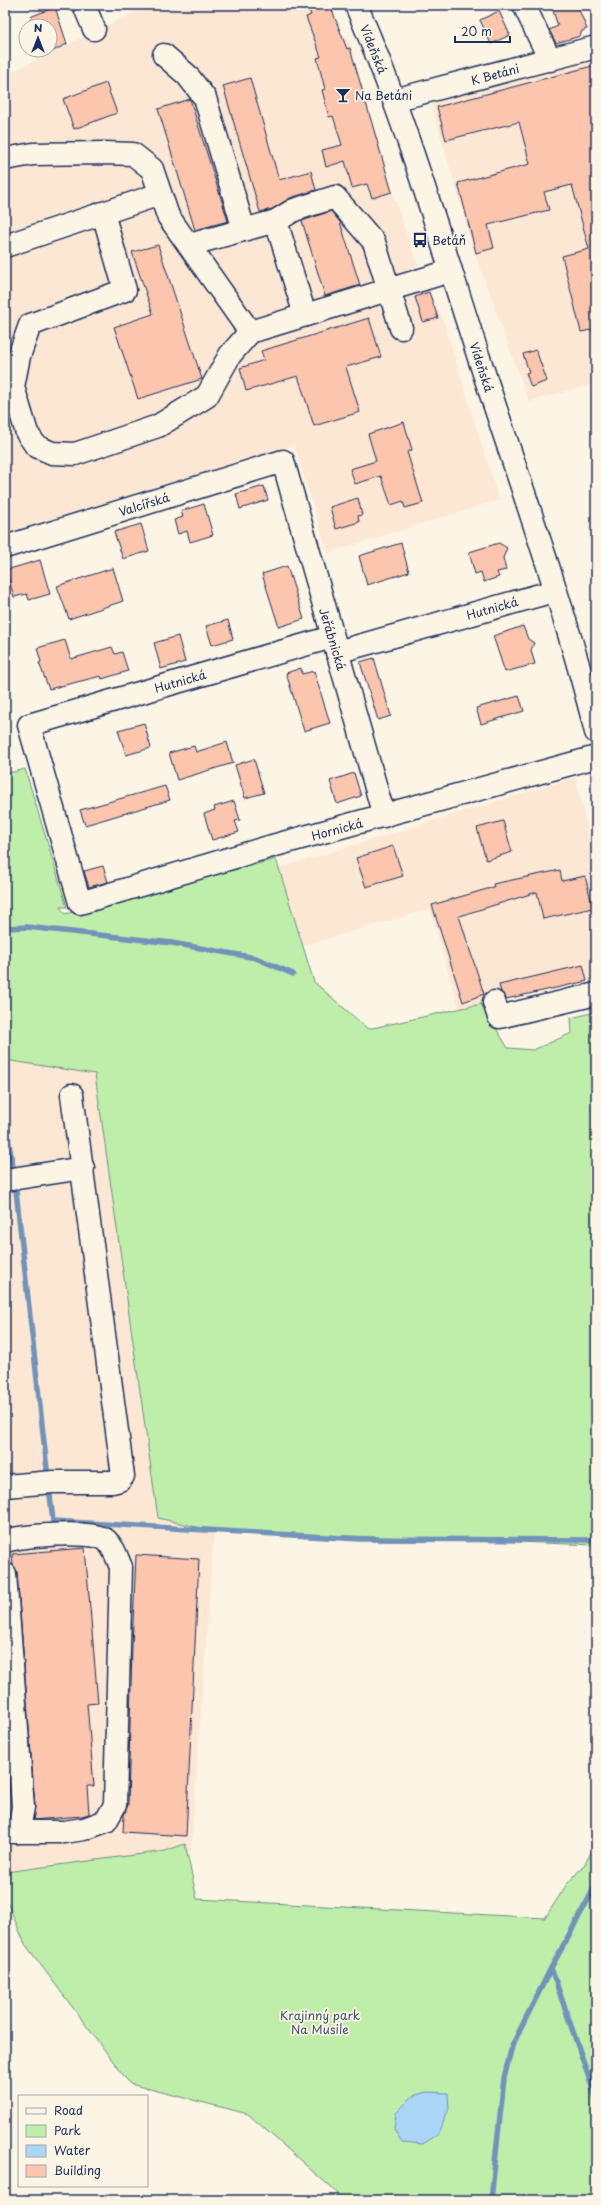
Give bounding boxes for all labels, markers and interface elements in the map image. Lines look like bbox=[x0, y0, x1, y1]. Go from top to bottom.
north arrow bbox=[18, 18, 58, 58]
scale bar bbox=[455, 18, 510, 44]
text: N bbox=[34, 19, 43, 36]
street label: Vídeňská bbox=[356, 22, 392, 77]
text: 20 m bbox=[461, 22, 492, 40]
street label: K Betáni bbox=[469, 59, 521, 89]
bar icon: Na Betáni bbox=[334, 86, 352, 104]
place label: Na Betáni bbox=[355, 86, 412, 104]
bus stop icon: Betáň bbox=[411, 231, 429, 249]
place label: Betáň bbox=[432, 231, 466, 249]
street label: Vídeňská bbox=[465, 340, 499, 395]
street label: Valcířská bbox=[116, 488, 172, 520]
street label: Hutnická bbox=[464, 592, 520, 624]
street label: Jeřábnická bbox=[315, 606, 351, 673]
street label: Hutnická bbox=[152, 665, 208, 697]
street label: Hornická bbox=[309, 813, 365, 845]
park label: Krajinný park Na Musile bbox=[280, 2006, 360, 2038]
legend bbox=[18, 2095, 148, 2187]
text: Road bbox=[54, 2101, 83, 2119]
text: Park bbox=[54, 2121, 81, 2139]
text: Water bbox=[54, 2141, 91, 2159]
text: Building bbox=[54, 2161, 101, 2179]

